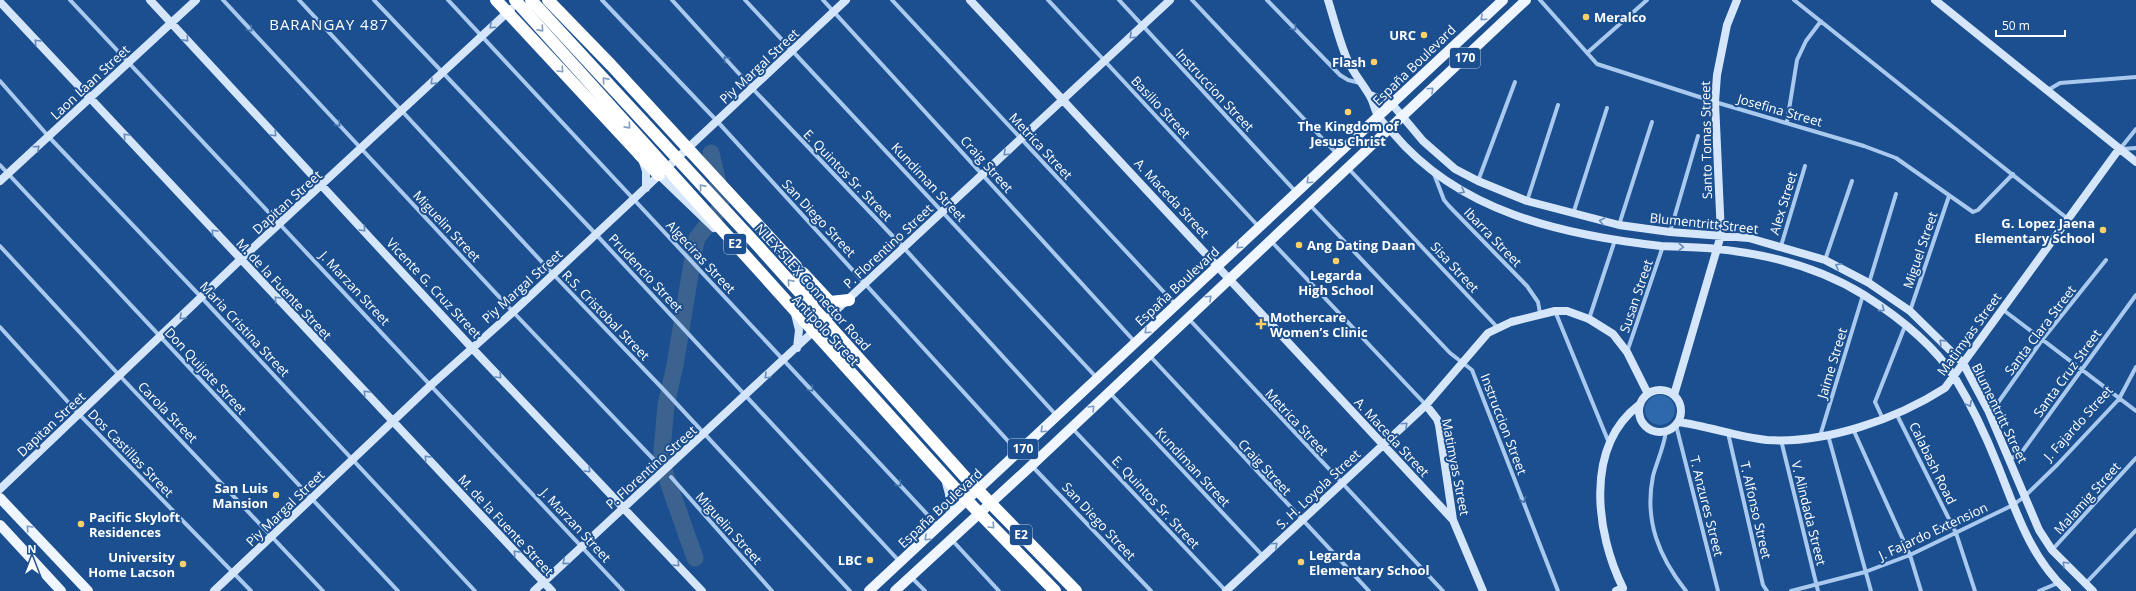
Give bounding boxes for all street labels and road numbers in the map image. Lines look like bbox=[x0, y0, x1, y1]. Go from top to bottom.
street label: España Boulevard bbox=[1369, 21, 1459, 109]
street label: Piy Margal Street bbox=[715, 24, 803, 108]
street label: Laon Laan Street bbox=[47, 40, 134, 123]
street label: Instruccion Street bbox=[1172, 45, 1258, 136]
road number: 170 bbox=[1450, 48, 1480, 68]
street label: Basilio Street bbox=[1127, 72, 1195, 142]
street label: Santo Tomas Street bbox=[1696, 80, 1716, 199]
street label: Josefina Street bbox=[1734, 89, 1825, 131]
street label: Metrica Street bbox=[1005, 109, 1077, 184]
street label: E. Quintos Sr. Street bbox=[800, 125, 897, 225]
street label: Craig Street bbox=[957, 132, 1018, 197]
street label: Kundiman Street bbox=[888, 139, 971, 226]
street label: A. Maceda Street bbox=[1131, 154, 1214, 242]
street label: Dapitan Street bbox=[248, 166, 326, 238]
street label: Alex Street bbox=[1765, 169, 1801, 237]
street label: San Diego Street bbox=[778, 175, 860, 261]
street label: Miguelin Street bbox=[409, 186, 485, 266]
street label: P. Florentino Street bbox=[839, 199, 937, 292]
street label: Ibarra Street bbox=[1460, 203, 1526, 271]
street label: Blumentritt Street bbox=[1649, 208, 1760, 238]
street label: Miguel Street bbox=[1898, 209, 1942, 291]
street label: Algeciras Street bbox=[662, 217, 740, 298]
street label: NLEX-SLEX Connector Road bbox=[751, 220, 875, 354]
street label: Prudencio Street bbox=[605, 230, 687, 316]
street label: M. de la Fuente Street bbox=[232, 234, 336, 344]
street label: Vicente G. Cruz Street bbox=[383, 234, 486, 342]
road number: E2 bbox=[724, 234, 746, 254]
street label: Sisa Street bbox=[1427, 238, 1483, 297]
street label: España Boulevard bbox=[1131, 242, 1223, 330]
street label: J. Marzan Street bbox=[314, 245, 394, 329]
street label: Piy Margal Street bbox=[478, 245, 566, 327]
street label: Susan Street bbox=[1615, 257, 1657, 335]
street label: R.S. Cristobal Street bbox=[558, 266, 654, 364]
street label: Maria Cristina Street bbox=[196, 278, 294, 381]
street label: Santa Clara Street bbox=[2000, 281, 2080, 379]
street label: Matimyas Street bbox=[1933, 289, 2005, 379]
street label: Antipolo Street bbox=[788, 291, 864, 370]
street label: Don Quijote Street bbox=[161, 324, 251, 419]
street label: Jaime Street bbox=[1812, 325, 1851, 402]
street label: Santa Cruz Street bbox=[2029, 325, 2105, 421]
street label: Blumentritt Street bbox=[1968, 360, 2032, 466]
street label: Instruccion Street bbox=[1476, 371, 1532, 477]
street label: Carola Street bbox=[134, 377, 202, 447]
street label: J. Fajardo Street bbox=[2038, 381, 2117, 466]
street label: Metrica Street bbox=[1261, 385, 1333, 460]
street label: Dapitan Street bbox=[13, 387, 89, 460]
street label: A. Maceda Street bbox=[1351, 393, 1434, 481]
street label: Dos Castillas Street bbox=[84, 405, 178, 501]
street label: Matimyas Street bbox=[1438, 417, 1474, 517]
street label: Calabash Road bbox=[1905, 419, 1961, 507]
street label: P. Florentino Street bbox=[602, 421, 701, 513]
street label: Kundiman Street bbox=[1152, 424, 1235, 511]
street label: Craig Street bbox=[1234, 435, 1296, 499]
road number: 170 bbox=[1008, 439, 1038, 459]
street label: S. H. Loyola Street bbox=[1272, 445, 1364, 533]
street label: E. Quintos Sr. Street bbox=[1108, 452, 1204, 553]
street label: T. Anzures Street bbox=[1686, 454, 1728, 558]
street label: Malamig Street bbox=[2050, 458, 2125, 538]
street label: V. Alindada Street bbox=[1787, 459, 1831, 568]
street label: T. Alfonso Street bbox=[1736, 460, 1776, 561]
street label: España Boulevard bbox=[894, 464, 986, 552]
street label: Piy Margal Street bbox=[242, 466, 328, 550]
street label: M. de la Fuente Street bbox=[454, 470, 558, 580]
street label: San Diego Street bbox=[1058, 478, 1140, 564]
street label: J. Marzan Street bbox=[535, 482, 615, 566]
street label: Miguelin Street bbox=[692, 488, 767, 568]
street label: J. Fajardo Extension bbox=[1874, 498, 1990, 565]
road number: E2 bbox=[1010, 525, 1032, 545]

